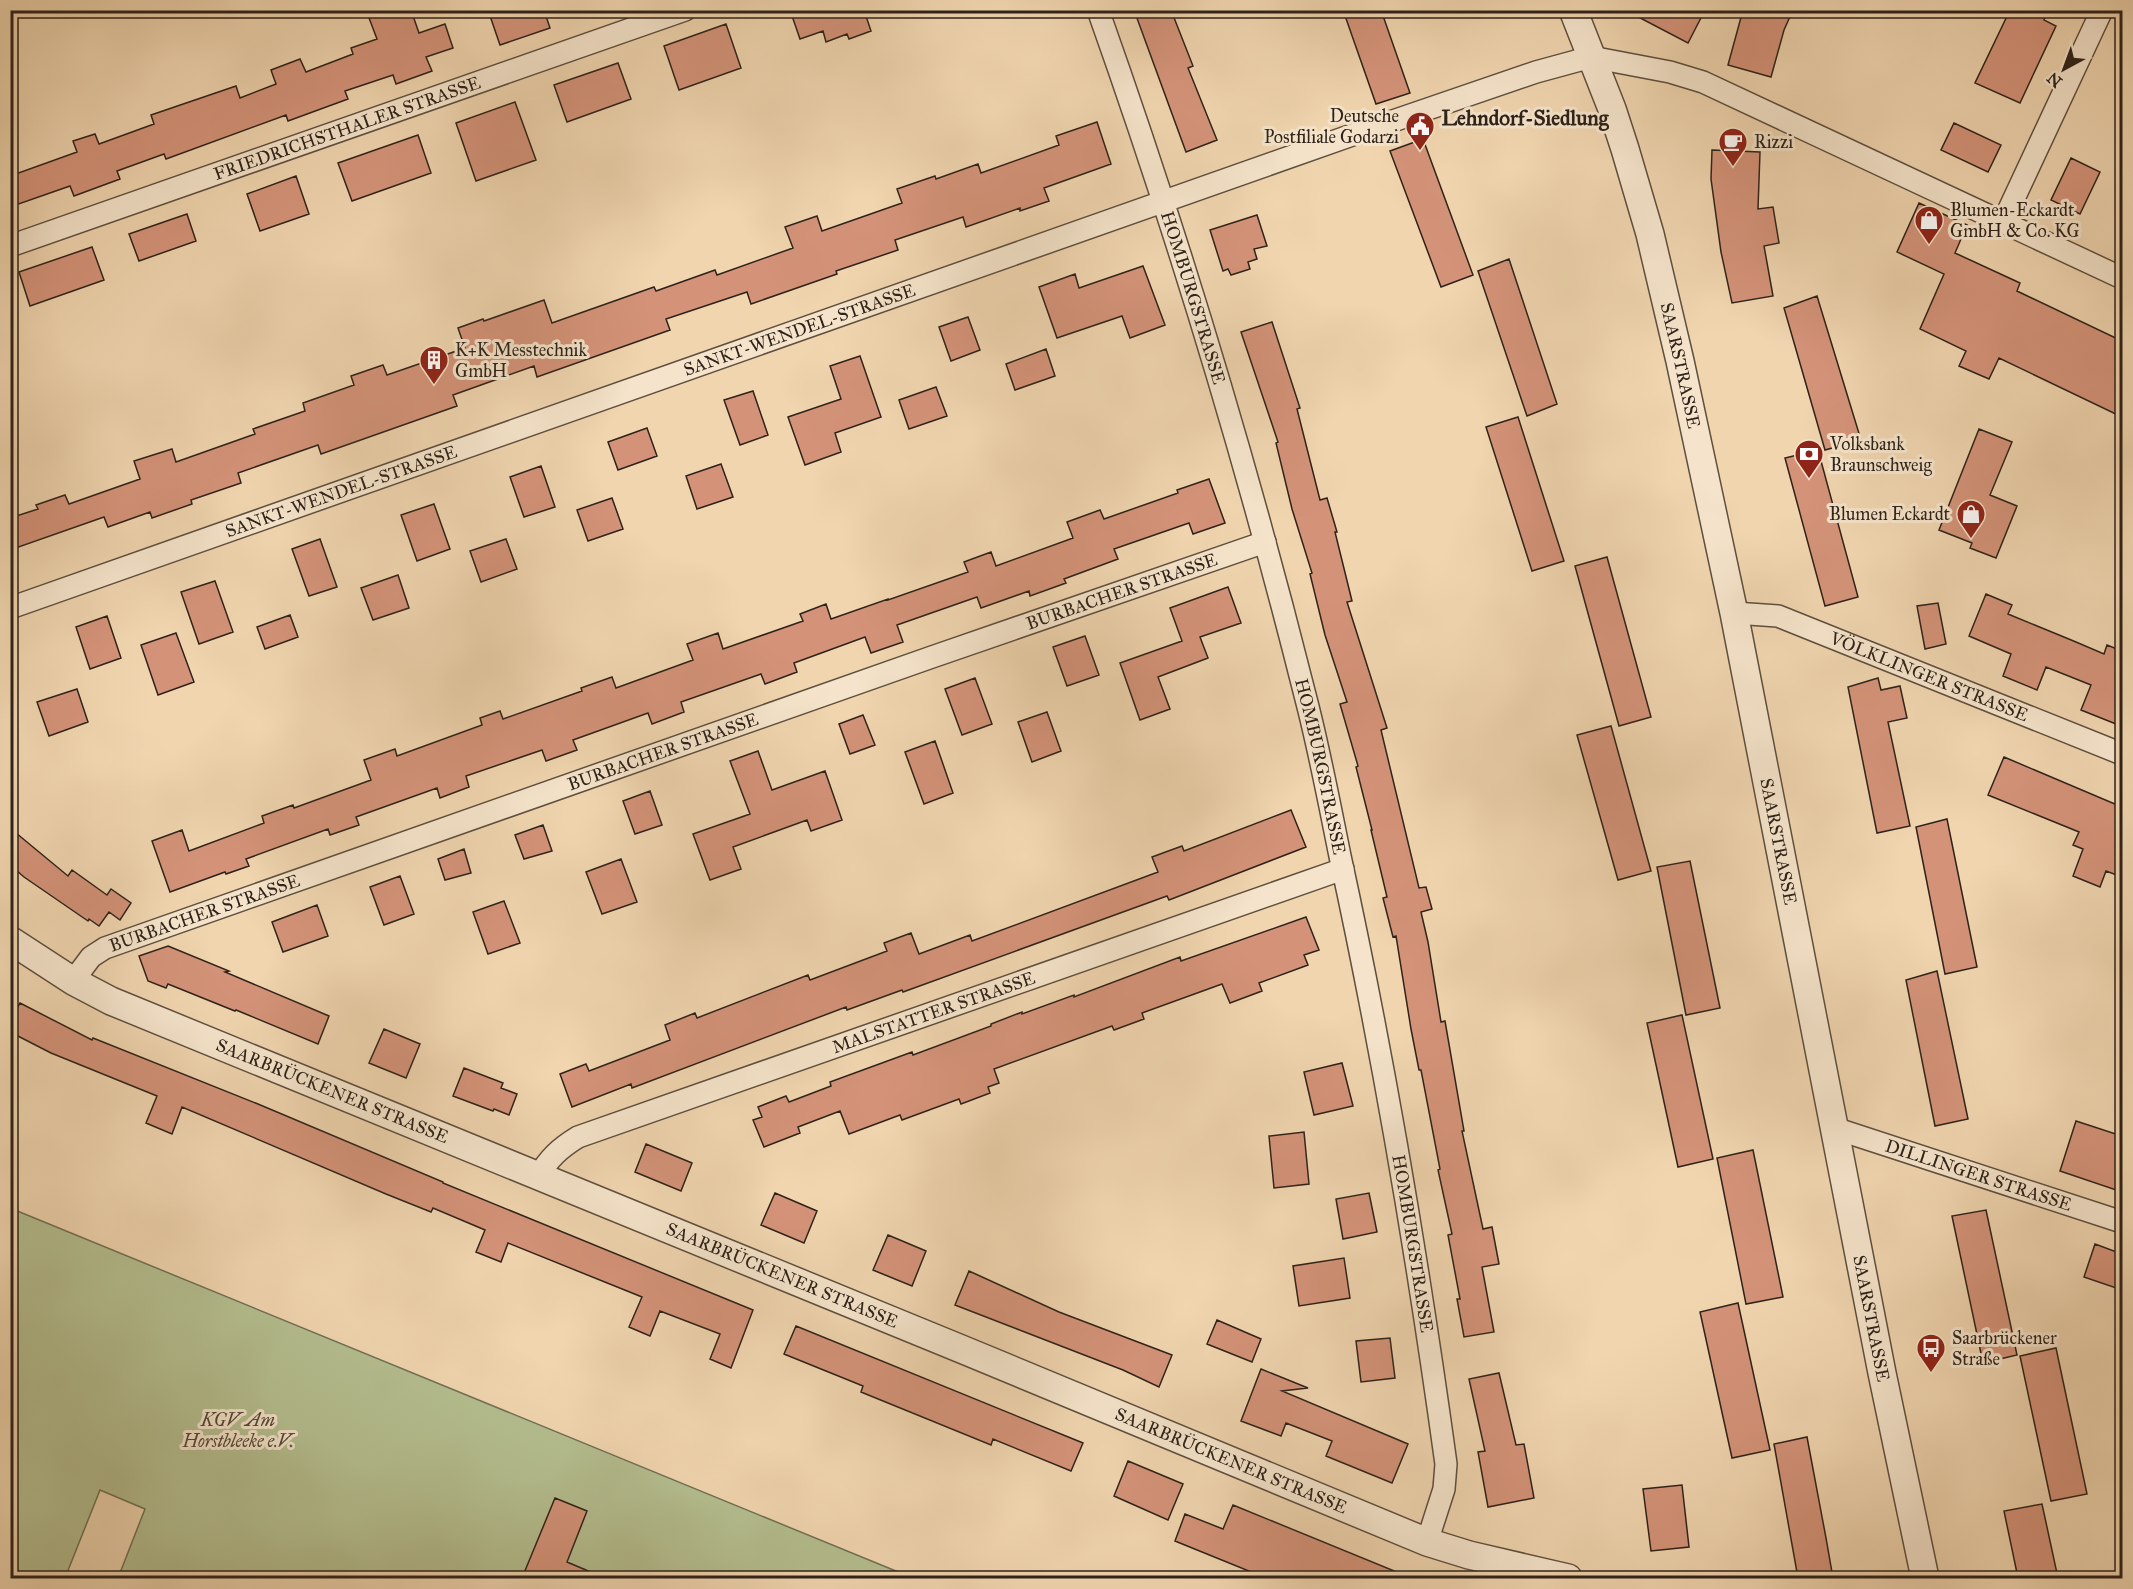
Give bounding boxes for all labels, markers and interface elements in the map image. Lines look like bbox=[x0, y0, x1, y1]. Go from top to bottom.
north arrow bbox=[2034, 39, 2094, 99]
text: N bbox=[2043, 68, 2066, 92]
street label: FRIEDRICHSTHALER STRASSE bbox=[211, 71, 484, 185]
place label: Deutsche Postfiliale Godarzi bbox=[1264, 105, 1399, 148]
district label: Lehndorf-Siedlung bbox=[1442, 105, 1610, 131]
public building icon: Deutsche Postfiliale Godarzi bbox=[1404, 110, 1436, 152]
cafe icon: Rizzi bbox=[1717, 126, 1749, 168]
place label: Rizzi bbox=[1754, 131, 1793, 153]
place label: Blumen-Eckardt GmbH & Co. KG bbox=[1950, 199, 2080, 242]
shop icon: Blumen-Eckardt GmbH & Co. KG bbox=[1913, 204, 1945, 246]
street label: HOMBURGSTRASSE bbox=[1156, 208, 1230, 387]
street label: SANKT-WENDEL-STRASSE bbox=[681, 279, 918, 381]
street label: SAARSTRASSE bbox=[1656, 300, 1705, 431]
place label: K+K Messtechnik GmbH bbox=[455, 339, 588, 382]
building icon: K+K Messtechnik GmbH bbox=[418, 344, 450, 386]
place label: Volksbank Braunschweig bbox=[1829, 433, 1933, 477]
bank icon: Volksbank Braunschweig bbox=[1793, 438, 1825, 480]
street label: SANKT-WENDEL-STRASSE bbox=[222, 440, 460, 542]
shop icon: Blumen Eckardt bbox=[1955, 498, 1987, 540]
place label: Blumen Eckardt bbox=[1829, 503, 1951, 525]
street label: BURBACHER STRASSE bbox=[1023, 548, 1220, 635]
street label: VÖLKLINGER STRASSE bbox=[1826, 627, 2032, 726]
street label: HOMBURGSTRASSE bbox=[1290, 676, 1350, 857]
street label: BURBACHER STRASSE bbox=[565, 708, 761, 795]
street label: SAARSTRASSE bbox=[1755, 776, 1802, 907]
street label: BURBACHER STRASSE bbox=[106, 869, 303, 957]
street label: MALSTATTER STRASSE bbox=[829, 967, 1038, 1058]
street label: SAARBRÜCKENER STRASSE bbox=[213, 1034, 452, 1148]
street label: DILLINGER STRASSE bbox=[1882, 1134, 2075, 1216]
street label: HOMBURGSTRASSE bbox=[1387, 1153, 1438, 1334]
street label: SAARBRÜCKENER STRASSE bbox=[663, 1218, 901, 1333]
street label: SAARSTRASSE bbox=[1848, 1253, 1895, 1384]
place label: Saarbrückener Straße bbox=[1952, 1327, 2057, 1370]
bus stop icon: Saarbrückener Straße bbox=[1915, 1332, 1947, 1374]
street label: SAARBRÜCKENER STRASSE bbox=[1112, 1403, 1351, 1519]
park label: KGV Am Horstbleeke e.V. bbox=[181, 1409, 295, 1452]

